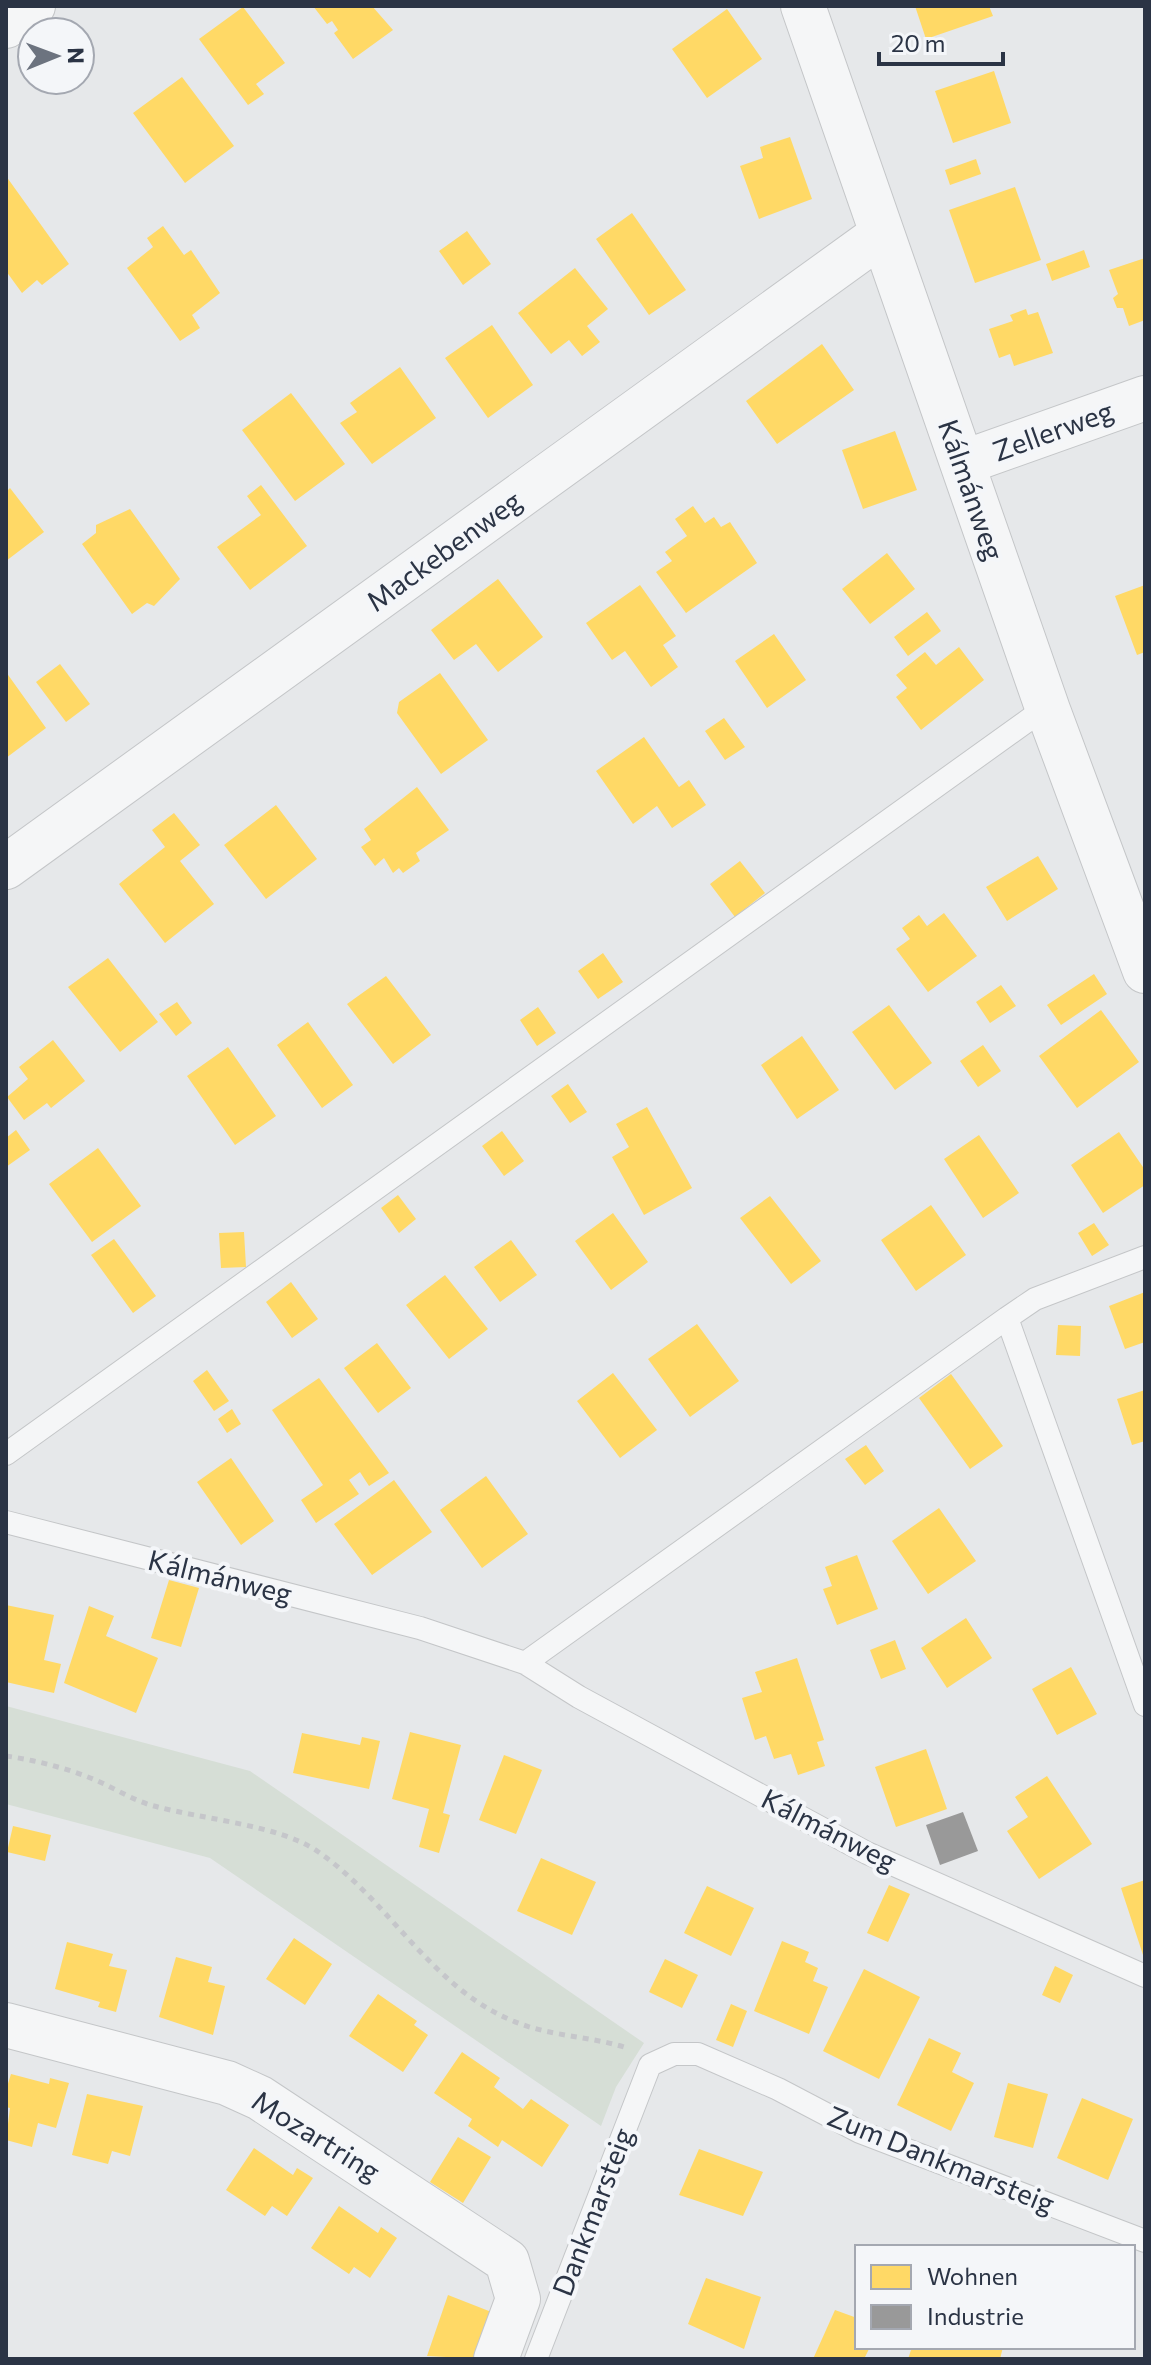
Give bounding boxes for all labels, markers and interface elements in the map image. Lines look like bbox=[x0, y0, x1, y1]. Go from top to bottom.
north arrow bbox=[16, 16, 96, 96]
scale bar bbox=[879, 16, 1003, 66]
text: 20 m bbox=[891, 28, 945, 57]
text: N bbox=[63, 47, 90, 64]
street label: Zellerweg bbox=[988, 393, 1117, 468]
street label: Kálmánweg bbox=[932, 415, 1012, 565]
street label: Mackebenweg bbox=[359, 483, 528, 618]
street label: Kálmánweg bbox=[145, 1542, 296, 1610]
street label: Kálmánweg bbox=[756, 1781, 903, 1878]
street label: Mozartring bbox=[246, 2083, 387, 2188]
street label: Zum Dankmarsteig bbox=[823, 2098, 1060, 2220]
street label: Dankmarsteig bbox=[544, 2123, 640, 2301]
legend bbox=[855, 2245, 1135, 2349]
text: Wohnen bbox=[927, 2261, 1018, 2290]
text: Industrie bbox=[927, 2301, 1024, 2330]

